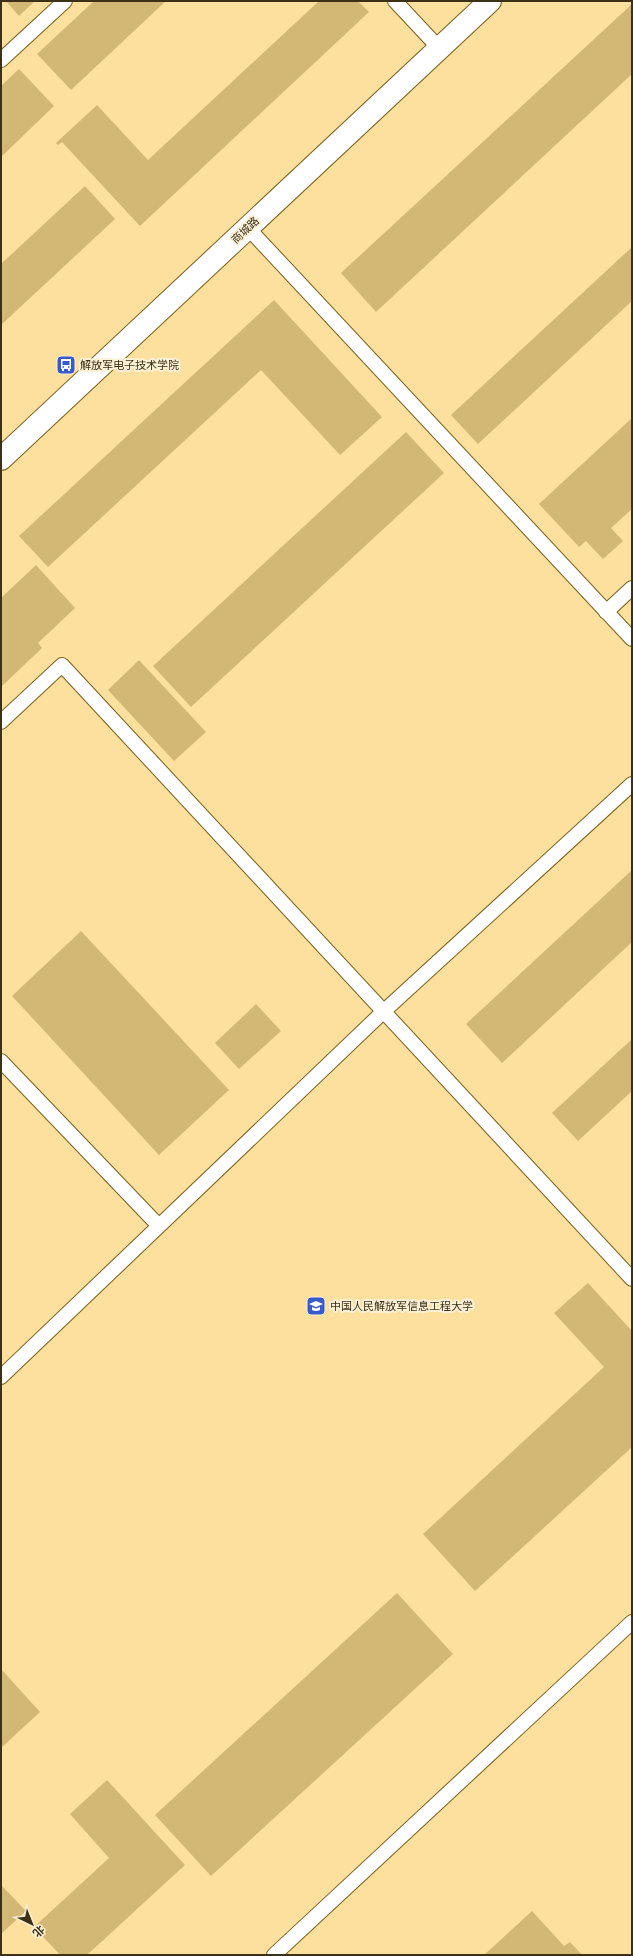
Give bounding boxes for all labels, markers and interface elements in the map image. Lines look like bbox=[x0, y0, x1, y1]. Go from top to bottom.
street label: 商城路 bbox=[228, 214, 262, 246]
bus stop icon: 解放军电子技术学院 bbox=[55, 354, 77, 376]
place label: 解放军电子技术学院 bbox=[80, 358, 179, 372]
school or university icon: 中国人民解放军信息工程大学 bbox=[305, 1295, 327, 1317]
place label: 中国人民解放军信息工程大学 bbox=[330, 1299, 473, 1313]
north arrow bbox=[12, 1904, 52, 1944]
text: 北 bbox=[30, 1922, 48, 1940]

